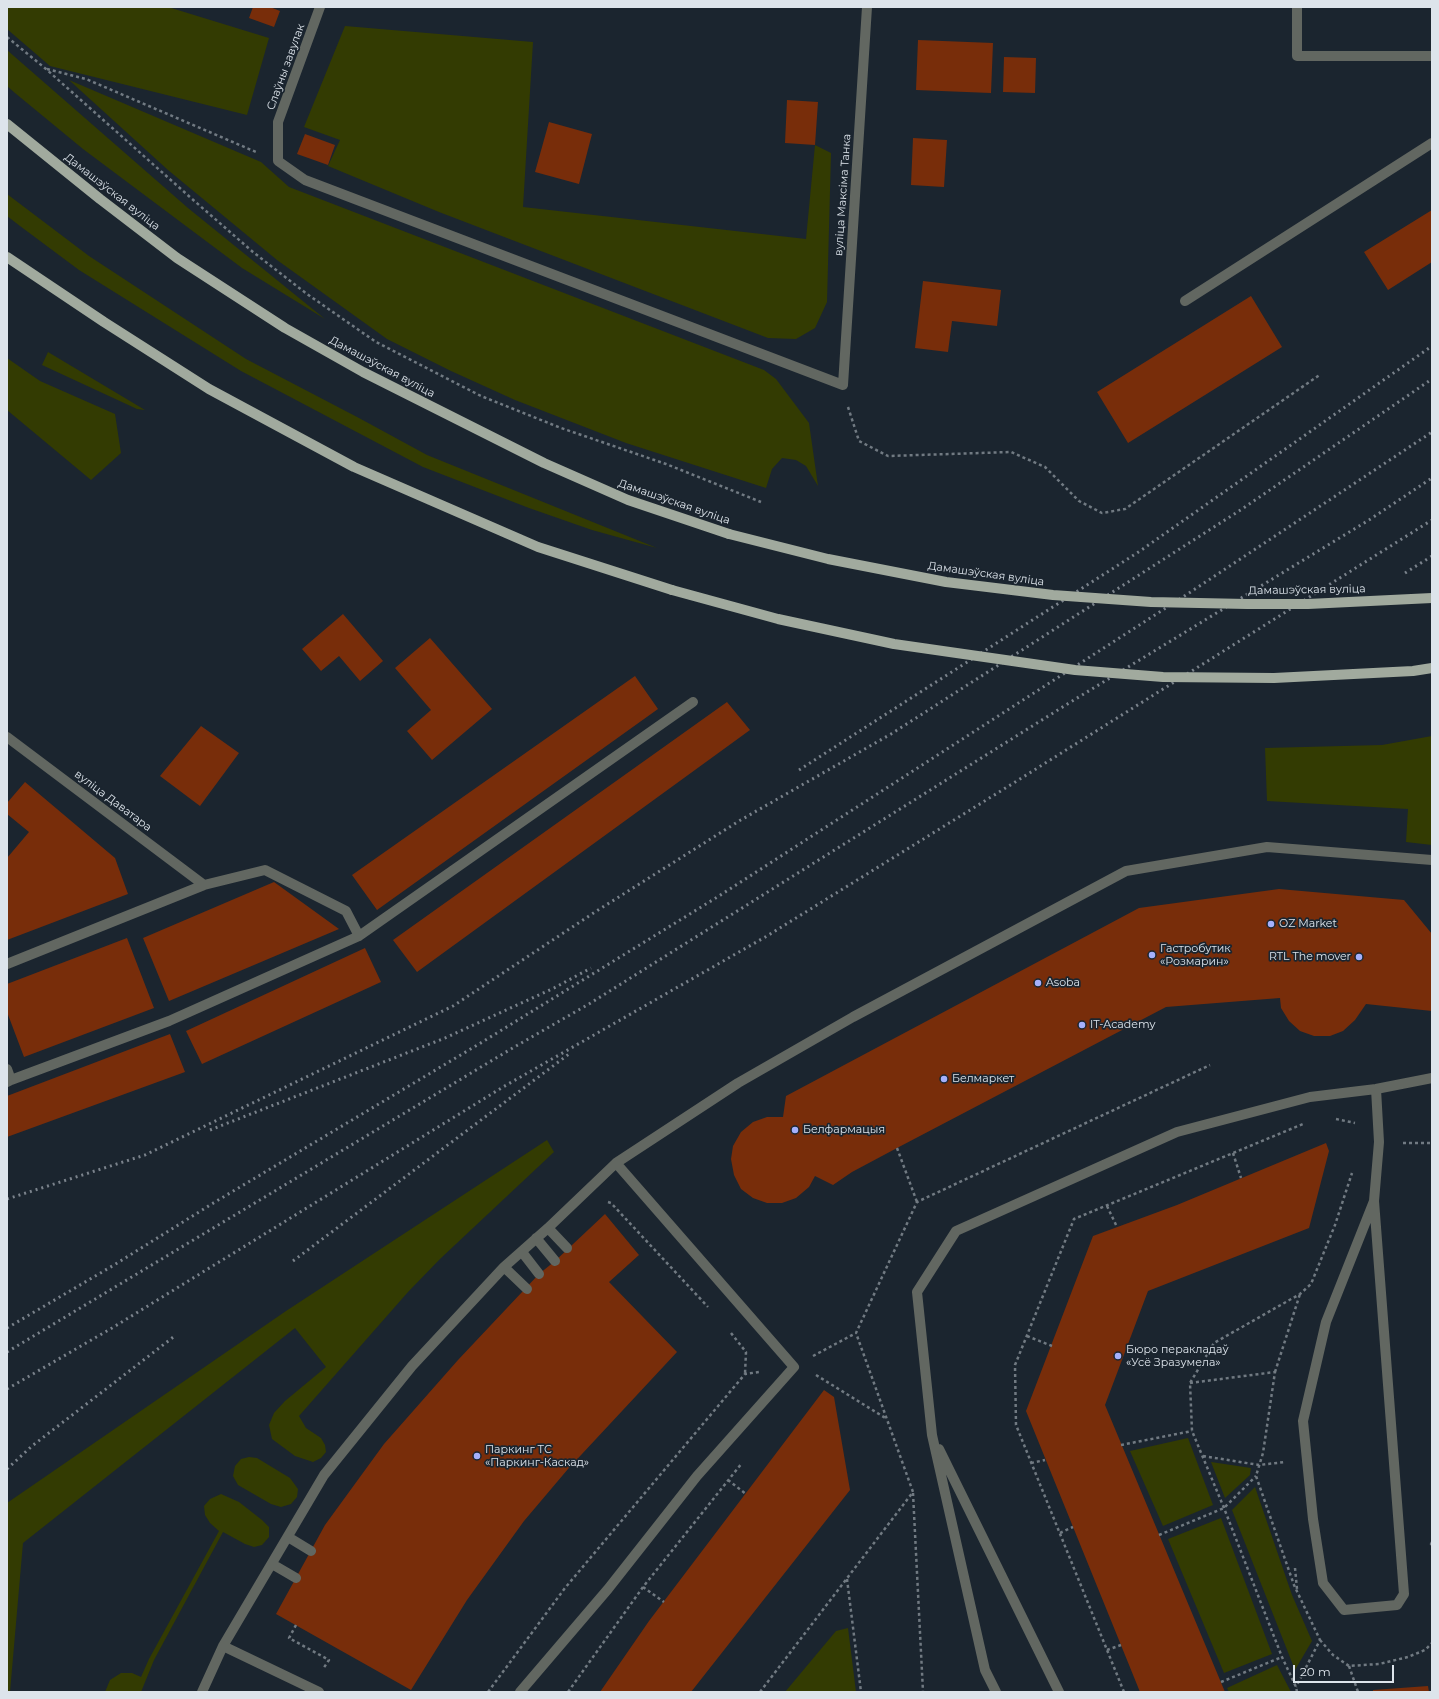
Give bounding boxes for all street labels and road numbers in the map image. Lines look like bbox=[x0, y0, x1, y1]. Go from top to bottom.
street label: Слаўны завулак bbox=[264, 22, 308, 112]
street label: вуліца Максіма Танка bbox=[832, 133, 854, 257]
street label: Дамашэўская вуліца bbox=[62, 151, 162, 233]
street label: Дамашэўская вуліца bbox=[327, 334, 437, 400]
street label: Дамашэўская вуліца bbox=[616, 477, 732, 527]
street label: Дамашэўская вуліца bbox=[927, 559, 1045, 589]
street label: Дамашэўская вуліца bbox=[1248, 582, 1366, 598]
street label: вуліца Даватара bbox=[72, 768, 154, 834]

